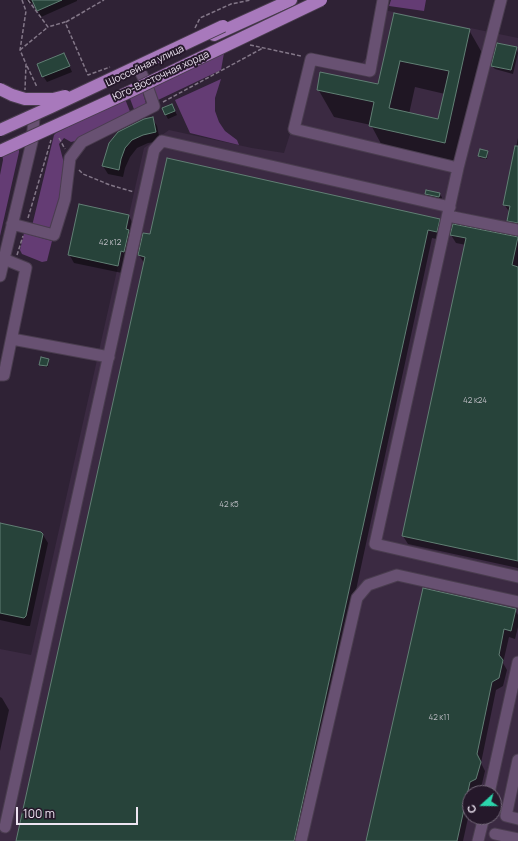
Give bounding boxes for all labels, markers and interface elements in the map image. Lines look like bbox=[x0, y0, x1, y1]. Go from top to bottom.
street label: Шоссейная улица bbox=[104, 43, 186, 89]
street label: Юго-Восточная хорда bbox=[111, 48, 211, 104]
house number: 42 к12 bbox=[99, 238, 121, 248]
house number: 42 к24 bbox=[463, 396, 487, 406]
house number: 42 к5 bbox=[219, 500, 239, 510]
house number: 42 к11 bbox=[428, 713, 450, 723]
north arrow bbox=[462, 785, 502, 825]
scale bar bbox=[18, 799, 140, 825]
text: С bbox=[463, 803, 480, 816]
text: 100 m bbox=[23, 805, 55, 822]

